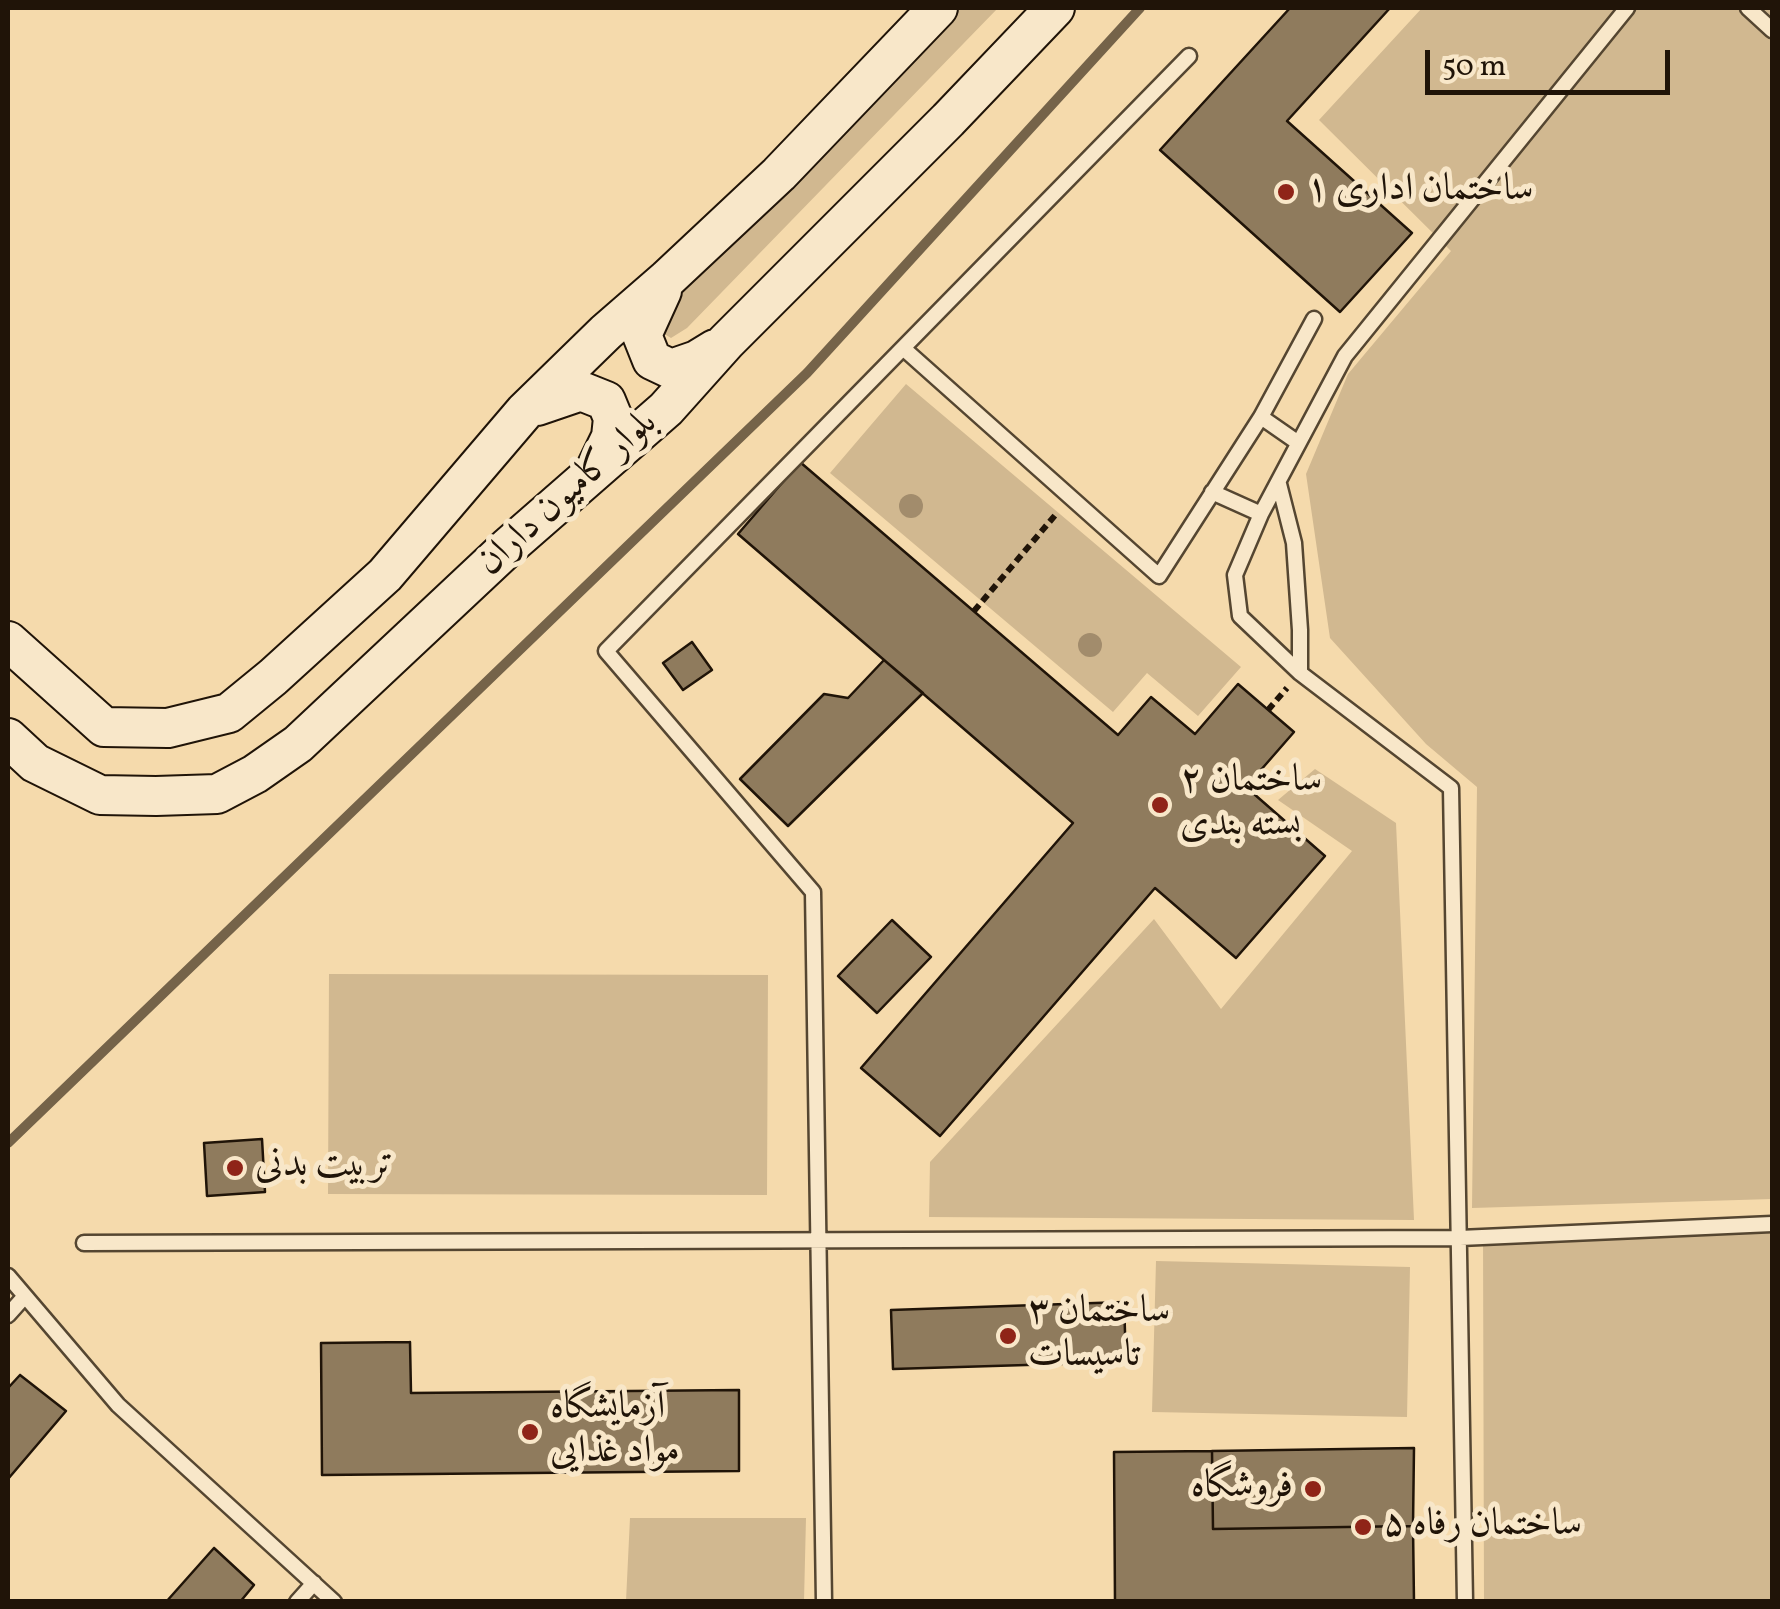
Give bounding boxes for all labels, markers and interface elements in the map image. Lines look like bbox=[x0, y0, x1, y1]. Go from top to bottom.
scale bar bbox=[1430, 30, 1675, 92]
text: 50 m bbox=[1442, 46, 1506, 88]
place label: ۱ ساختمان اداری bbox=[1306, 169, 1534, 215]
marker: ۱ ساختمان اداری bbox=[1275, 181, 1297, 203]
street label: بلوار کامیون داران bbox=[470, 402, 668, 588]
place label: ۲ ساختمان بسته بندی bbox=[1180, 760, 1322, 849]
marker: ۲ ساختمان بسته بندی bbox=[1149, 794, 1171, 816]
place label: تربیت بدنی bbox=[255, 1145, 393, 1191]
marker: تربیت بدنی bbox=[224, 1157, 246, 1179]
place label: ۳ ساختمان تاسیسات bbox=[1028, 1291, 1170, 1380]
marker: ۳ ساختمان تاسیسات bbox=[997, 1325, 1019, 1347]
place label: آزمایشگاه مواد غذایی bbox=[550, 1387, 680, 1476]
marker: آزمایشگاه مواد غذایی bbox=[519, 1421, 541, 1443]
place label: فروشگاه bbox=[1191, 1466, 1293, 1512]
marker: فروشگاه bbox=[1302, 1478, 1324, 1500]
place label: ۵ ساختمان رفاه bbox=[1383, 1504, 1582, 1550]
marker: ۵ ساختمان رفاه bbox=[1352, 1516, 1374, 1538]

